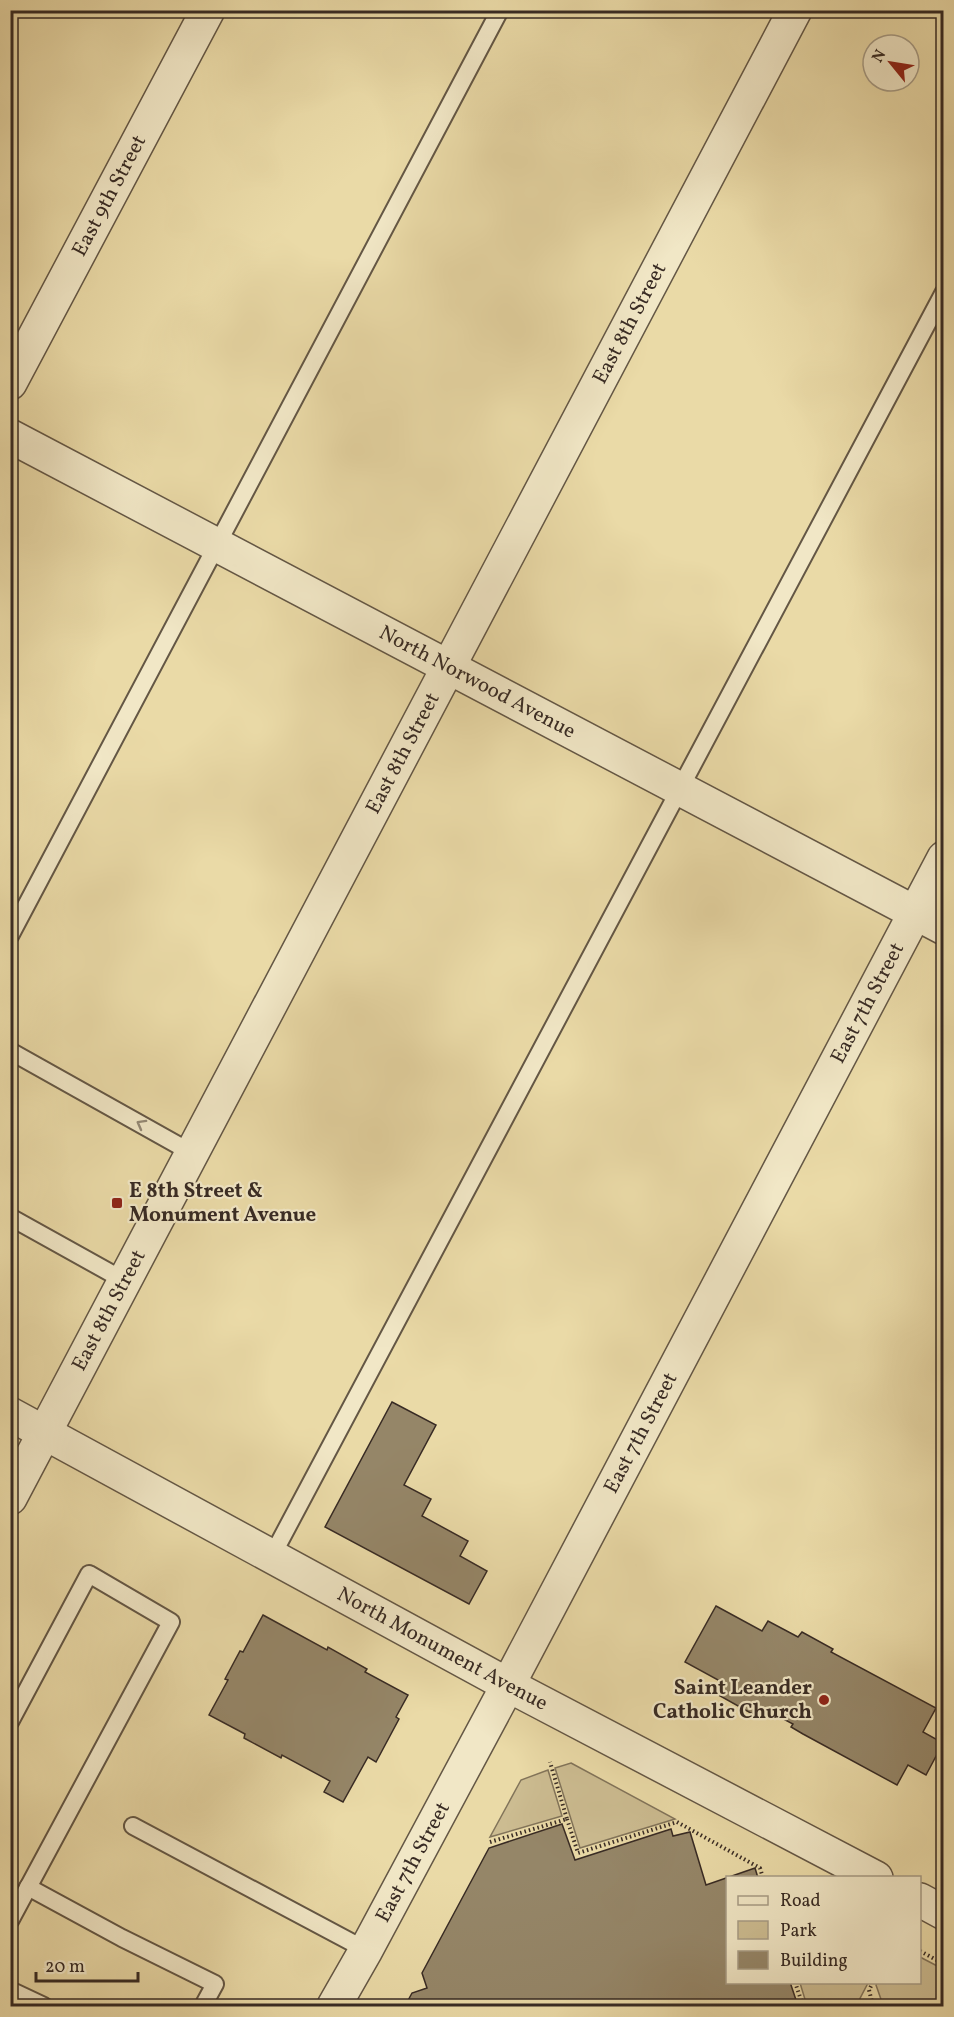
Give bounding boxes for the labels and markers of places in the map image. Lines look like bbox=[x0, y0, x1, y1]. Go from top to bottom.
place label: E 8th Street & Monument Avenue bbox=[129, 1177, 316, 1230]
marker: E 8th Street & Monument Avenue bbox=[110, 1196, 124, 1210]
place label: Saint Leander Catholic Church bbox=[653, 1674, 812, 1727]
marker: Saint Leander Catholic Church bbox=[817, 1693, 831, 1707]

